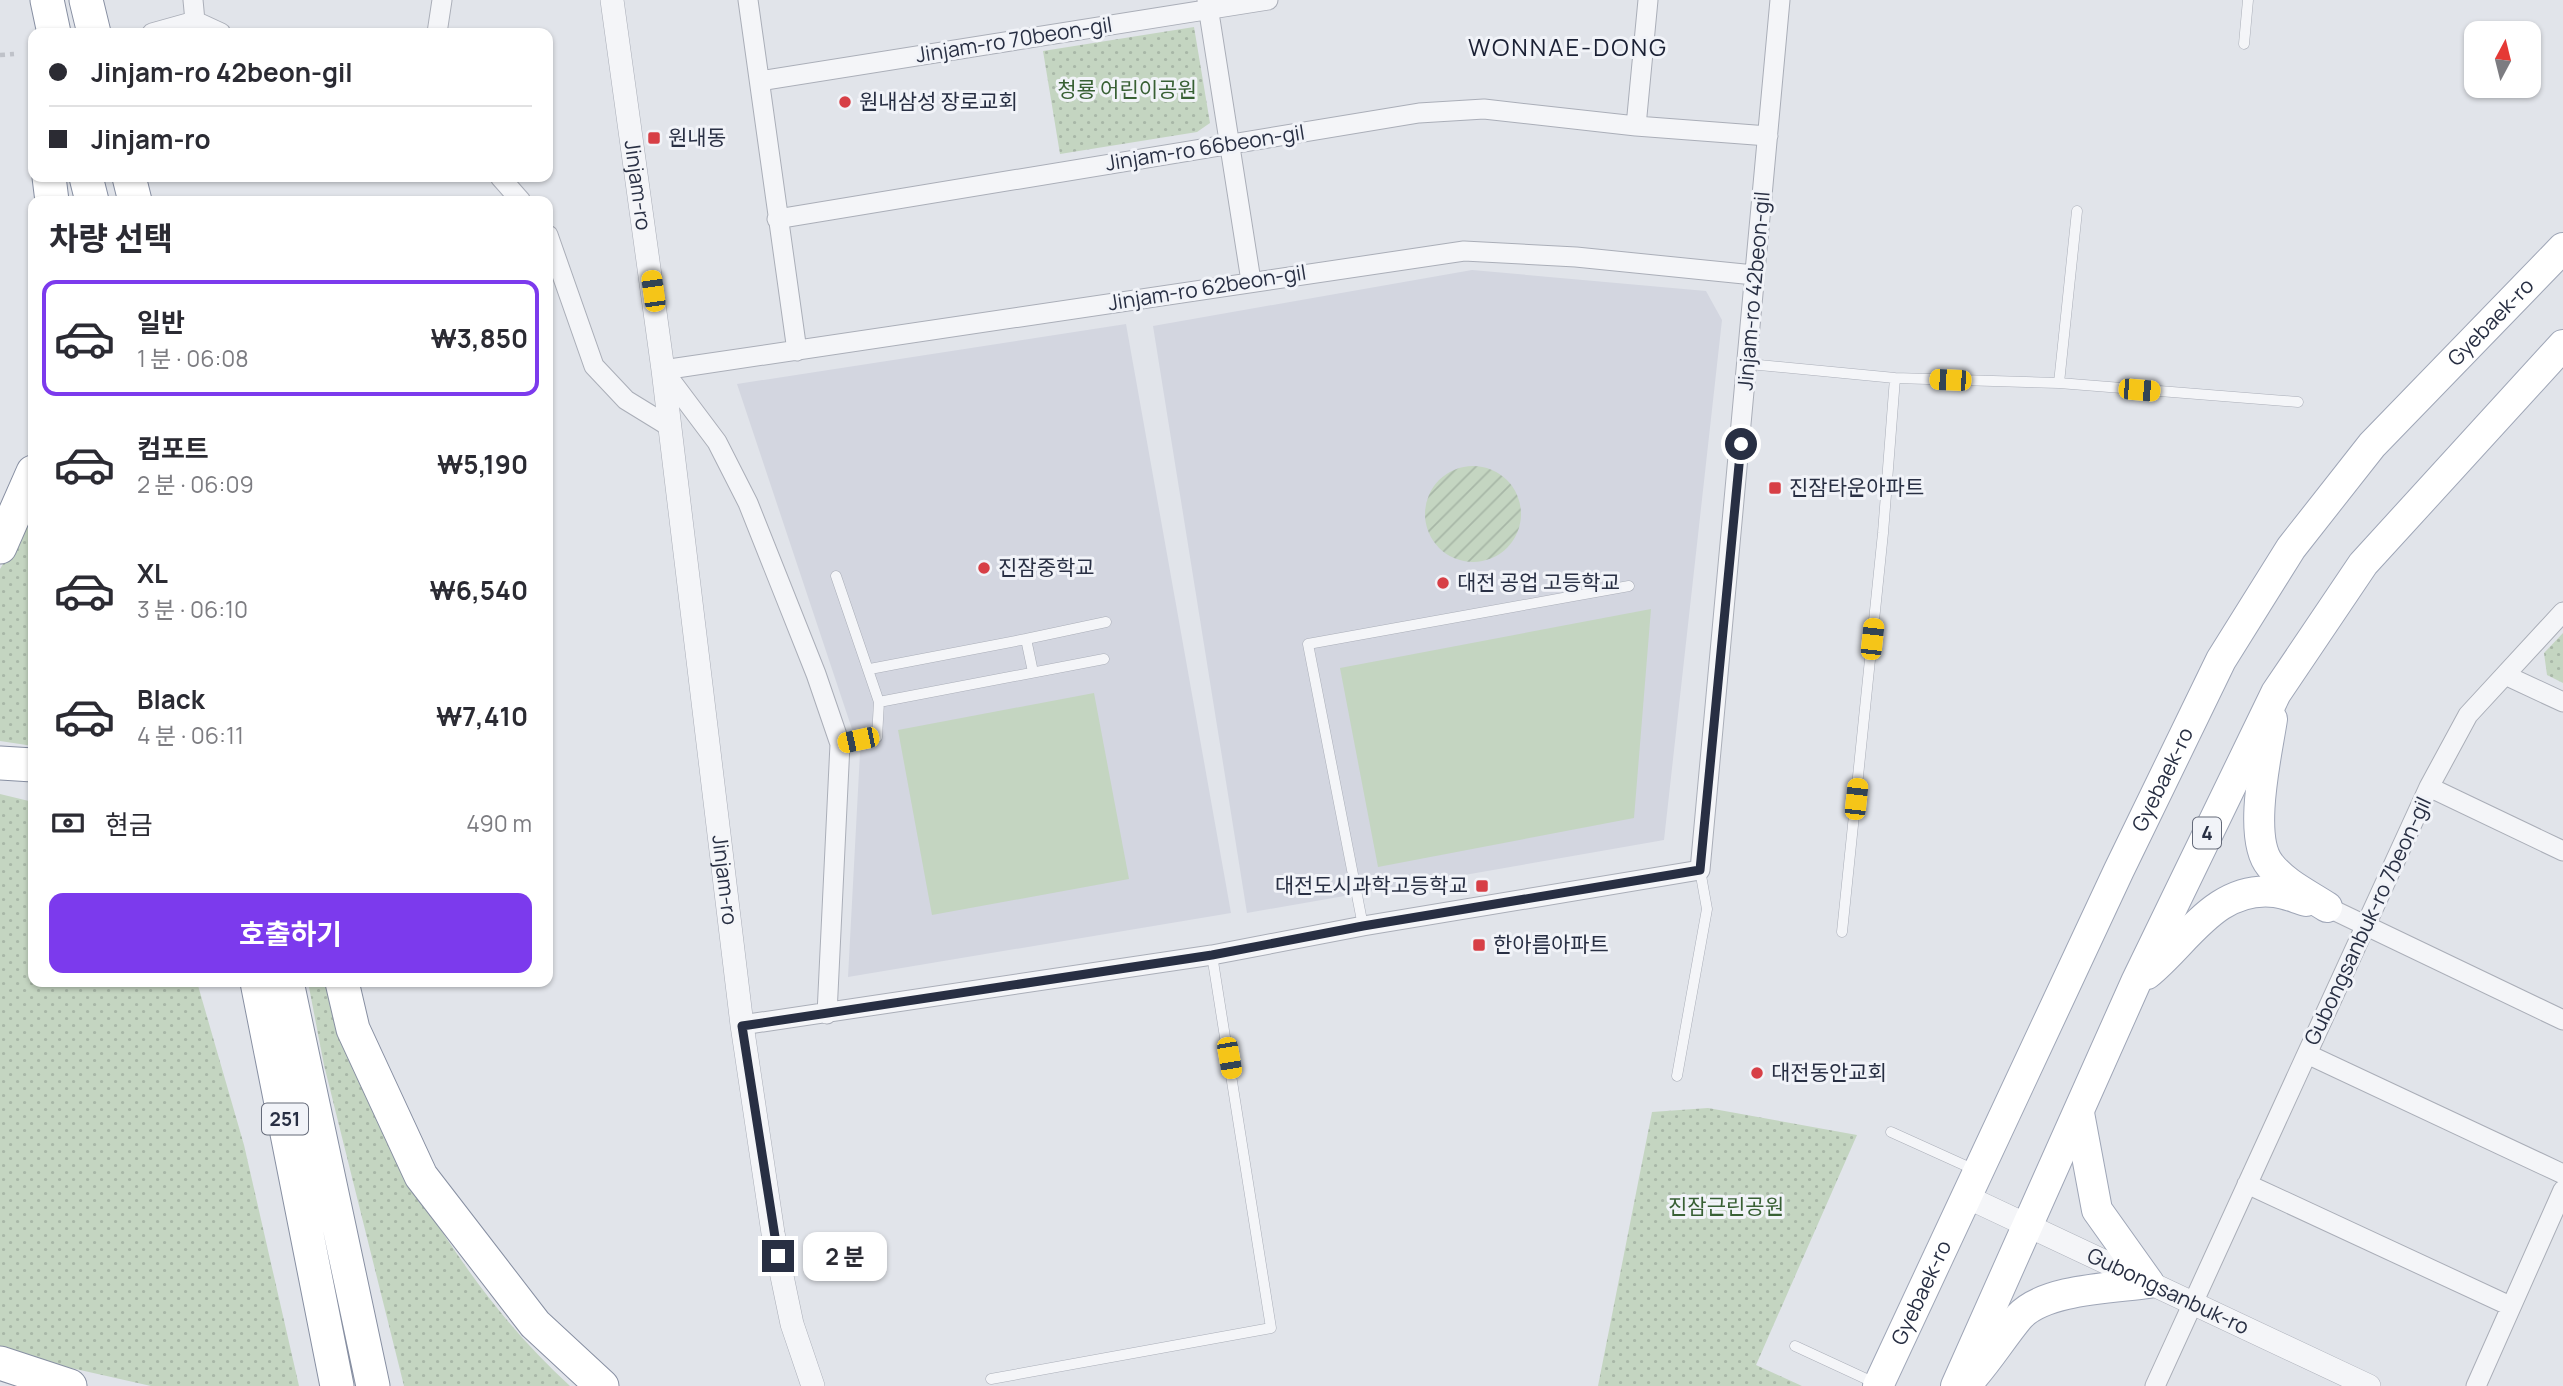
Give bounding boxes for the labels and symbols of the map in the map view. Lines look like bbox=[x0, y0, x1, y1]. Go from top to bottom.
street label: Jinjam-ro 70beon-gil bbox=[914, 10, 1114, 68]
north arrow bbox=[2464, 21, 2541, 98]
district label: WONNAE-DONG bbox=[1468, 30, 1668, 63]
park label: 청룡 어린이공원 bbox=[1057, 75, 1197, 103]
place label: 원내삼성 장로교회 bbox=[859, 87, 1018, 115]
marker: 원내삼성 장로교회 bbox=[837, 94, 853, 110]
street label: Jinjam-ro 66beon-gil bbox=[1103, 117, 1306, 177]
place label: 원내동 bbox=[668, 123, 726, 151]
marker: 원내동 bbox=[646, 130, 662, 146]
street label: Jinjam-ro bbox=[618, 138, 659, 232]
street label: Jinjam-ro 42beon-gil bbox=[1730, 190, 1776, 392]
street label: Jinjam-ro 62beon-gil bbox=[1106, 258, 1308, 317]
car bbox=[640, 269, 667, 313]
street label: Gyebaek-ro bbox=[2441, 271, 2539, 372]
car bbox=[1929, 369, 1972, 391]
car bbox=[2118, 378, 2161, 402]
route start bbox=[1725, 428, 1757, 460]
place label: 진잠타운아파트 bbox=[1789, 473, 1924, 501]
marker: 진잠타운아파트 bbox=[1767, 480, 1783, 496]
place label: 진잠중학교 bbox=[998, 553, 1095, 581]
marker: 진잠중학교 bbox=[976, 560, 992, 576]
place label: 대전 공업 고등학교 bbox=[1457, 568, 1620, 596]
marker: 대전 공업 고등학교 bbox=[1435, 575, 1451, 591]
car bbox=[1860, 617, 1885, 661]
street label: Gyebaek-ro bbox=[2125, 722, 2199, 836]
car bbox=[836, 725, 881, 755]
car bbox=[1844, 777, 1869, 821]
street label: Gubongsanbuk-ro 7beon-gil bbox=[2297, 792, 2437, 1049]
road number: 4 bbox=[2193, 818, 2221, 848]
street label: Jinjam-ro bbox=[706, 833, 745, 926]
place label: 대전도시과학고등학교 bbox=[1275, 871, 1468, 899]
marker: 대전도시과학고등학교 bbox=[1474, 878, 1490, 894]
place label: 한아름아파트 bbox=[1493, 930, 1609, 958]
marker: 한아름아파트 bbox=[1471, 937, 1487, 953]
car bbox=[1216, 1035, 1243, 1081]
place label: 대전동안교회 bbox=[1771, 1058, 1887, 1086]
marker: 대전동안교회 bbox=[1749, 1065, 1765, 1081]
road number: 251 bbox=[262, 1104, 308, 1134]
park label: 진잠근린공원 bbox=[1668, 1192, 1784, 1220]
callout: 2 분 bbox=[802, 1232, 886, 1280]
street label: Gyebaek-ro bbox=[1884, 1235, 1957, 1349]
route end bbox=[762, 1240, 794, 1272]
street label: Gubongsanbuk-ro bbox=[2083, 1241, 2254, 1341]

